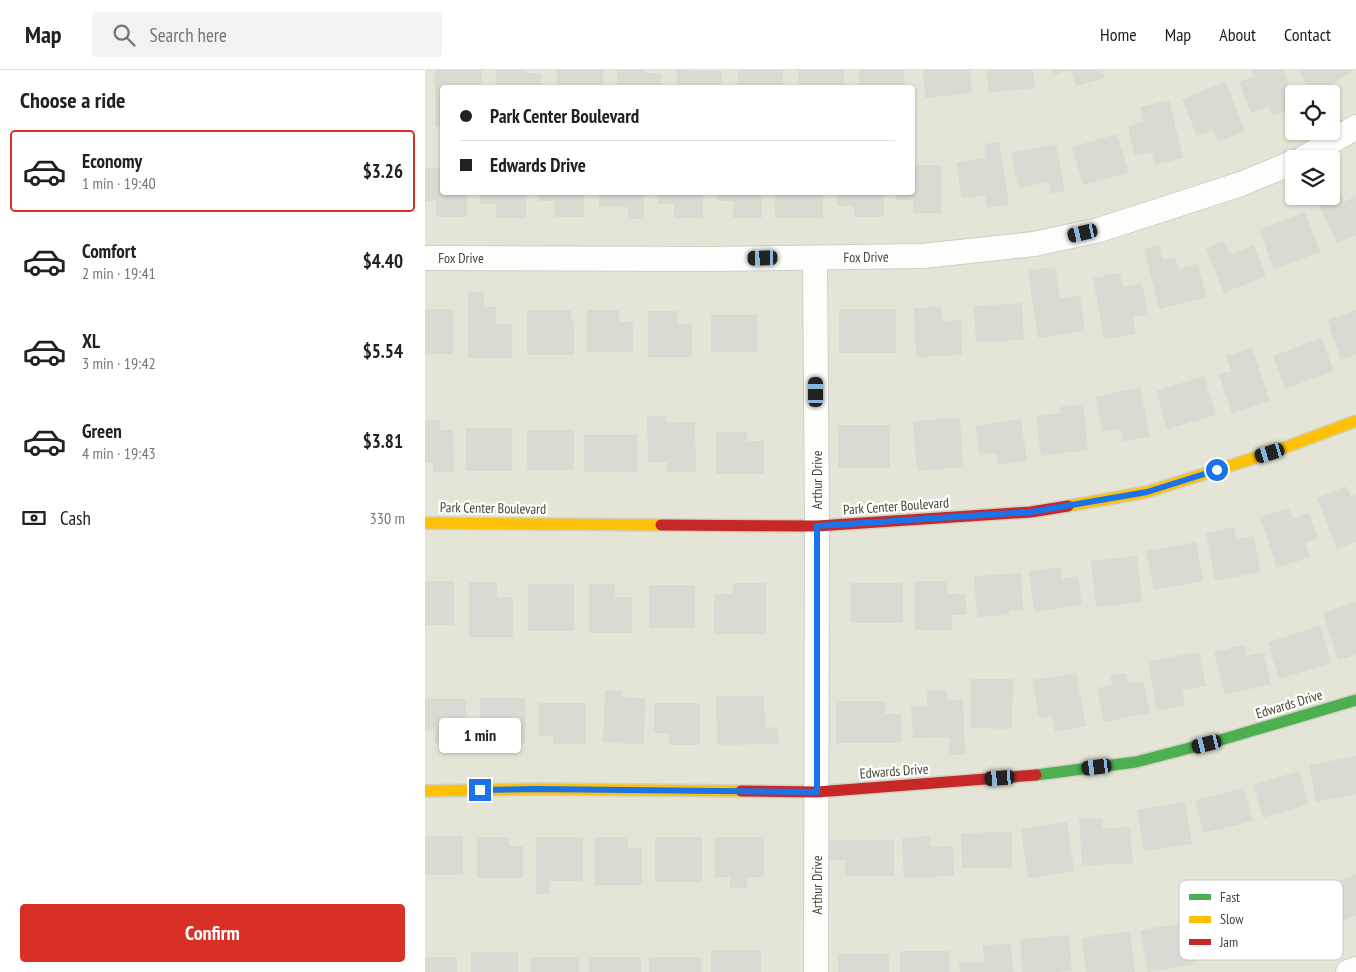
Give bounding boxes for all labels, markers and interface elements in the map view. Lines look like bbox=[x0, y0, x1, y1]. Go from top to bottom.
search box bbox=[92, 12, 442, 57]
text: Map bbox=[25, 19, 62, 50]
icon: search bbox=[110, 21, 138, 49]
text: Search here bbox=[150, 23, 227, 47]
text: Home bbox=[1100, 23, 1137, 46]
text: Map bbox=[1165, 23, 1191, 46]
text: About bbox=[1219, 23, 1256, 46]
text: Contact bbox=[1284, 23, 1331, 46]
map controls bbox=[1285, 85, 1340, 205]
button: locate bbox=[1285, 85, 1340, 140]
text: Choose a ride bbox=[20, 86, 125, 114]
text: Park Center Boulevard bbox=[490, 104, 639, 128]
icon: car bbox=[22, 149, 67, 194]
text: Economy bbox=[82, 149, 142, 173]
button: layers bbox=[1285, 150, 1340, 205]
text: Edwards Drive bbox=[490, 153, 586, 177]
text: $3.26 bbox=[363, 159, 403, 183]
text: 1 min · 19:40 bbox=[82, 173, 156, 193]
car bbox=[1066, 222, 1099, 244]
icon: car bbox=[22, 239, 67, 284]
text: Comfort bbox=[82, 239, 136, 263]
street label: Fox Drive bbox=[843, 248, 889, 266]
text: $4.40 bbox=[363, 249, 403, 273]
street label: Fox Drive bbox=[438, 249, 484, 267]
car bbox=[747, 250, 778, 266]
text: 2 min · 19:41 bbox=[82, 263, 156, 283]
icon: car bbox=[22, 329, 67, 374]
text: XL bbox=[82, 329, 100, 353]
text: $5.54 bbox=[363, 339, 403, 363]
text: 3 min · 19:42 bbox=[82, 353, 156, 373]
car bbox=[808, 377, 823, 407]
icon: car bbox=[22, 419, 67, 464]
text: Green bbox=[82, 419, 122, 443]
text: $3.81 bbox=[363, 429, 403, 453]
car bbox=[1253, 441, 1286, 465]
text: 4 min · 19:43 bbox=[82, 443, 156, 463]
street label: Arthur Drive bbox=[808, 450, 826, 510]
route start bbox=[1206, 459, 1228, 481]
street label: Park Center Boulevard bbox=[842, 493, 950, 519]
street label: Park Center Boulevard bbox=[440, 498, 546, 518]
icon: cash bbox=[20, 504, 48, 532]
text: Cash bbox=[60, 506, 91, 530]
text: 330 m bbox=[370, 508, 405, 528]
street label: Edwards Drive bbox=[1253, 685, 1325, 723]
callout: 1 min bbox=[439, 718, 521, 752]
text: 1 min bbox=[464, 725, 496, 745]
car bbox=[1190, 733, 1223, 755]
car bbox=[1081, 758, 1112, 776]
street label: Edwards Drive bbox=[859, 760, 929, 782]
car bbox=[984, 769, 1015, 787]
route end bbox=[469, 779, 491, 801]
street label: Arthur Drive bbox=[808, 855, 826, 915]
legend bbox=[1179, 880, 1343, 960]
text: Fast bbox=[1220, 888, 1240, 906]
button: Confirm bbox=[20, 904, 405, 962]
text: Slow bbox=[1220, 910, 1244, 928]
text: Jam bbox=[1219, 933, 1238, 951]

